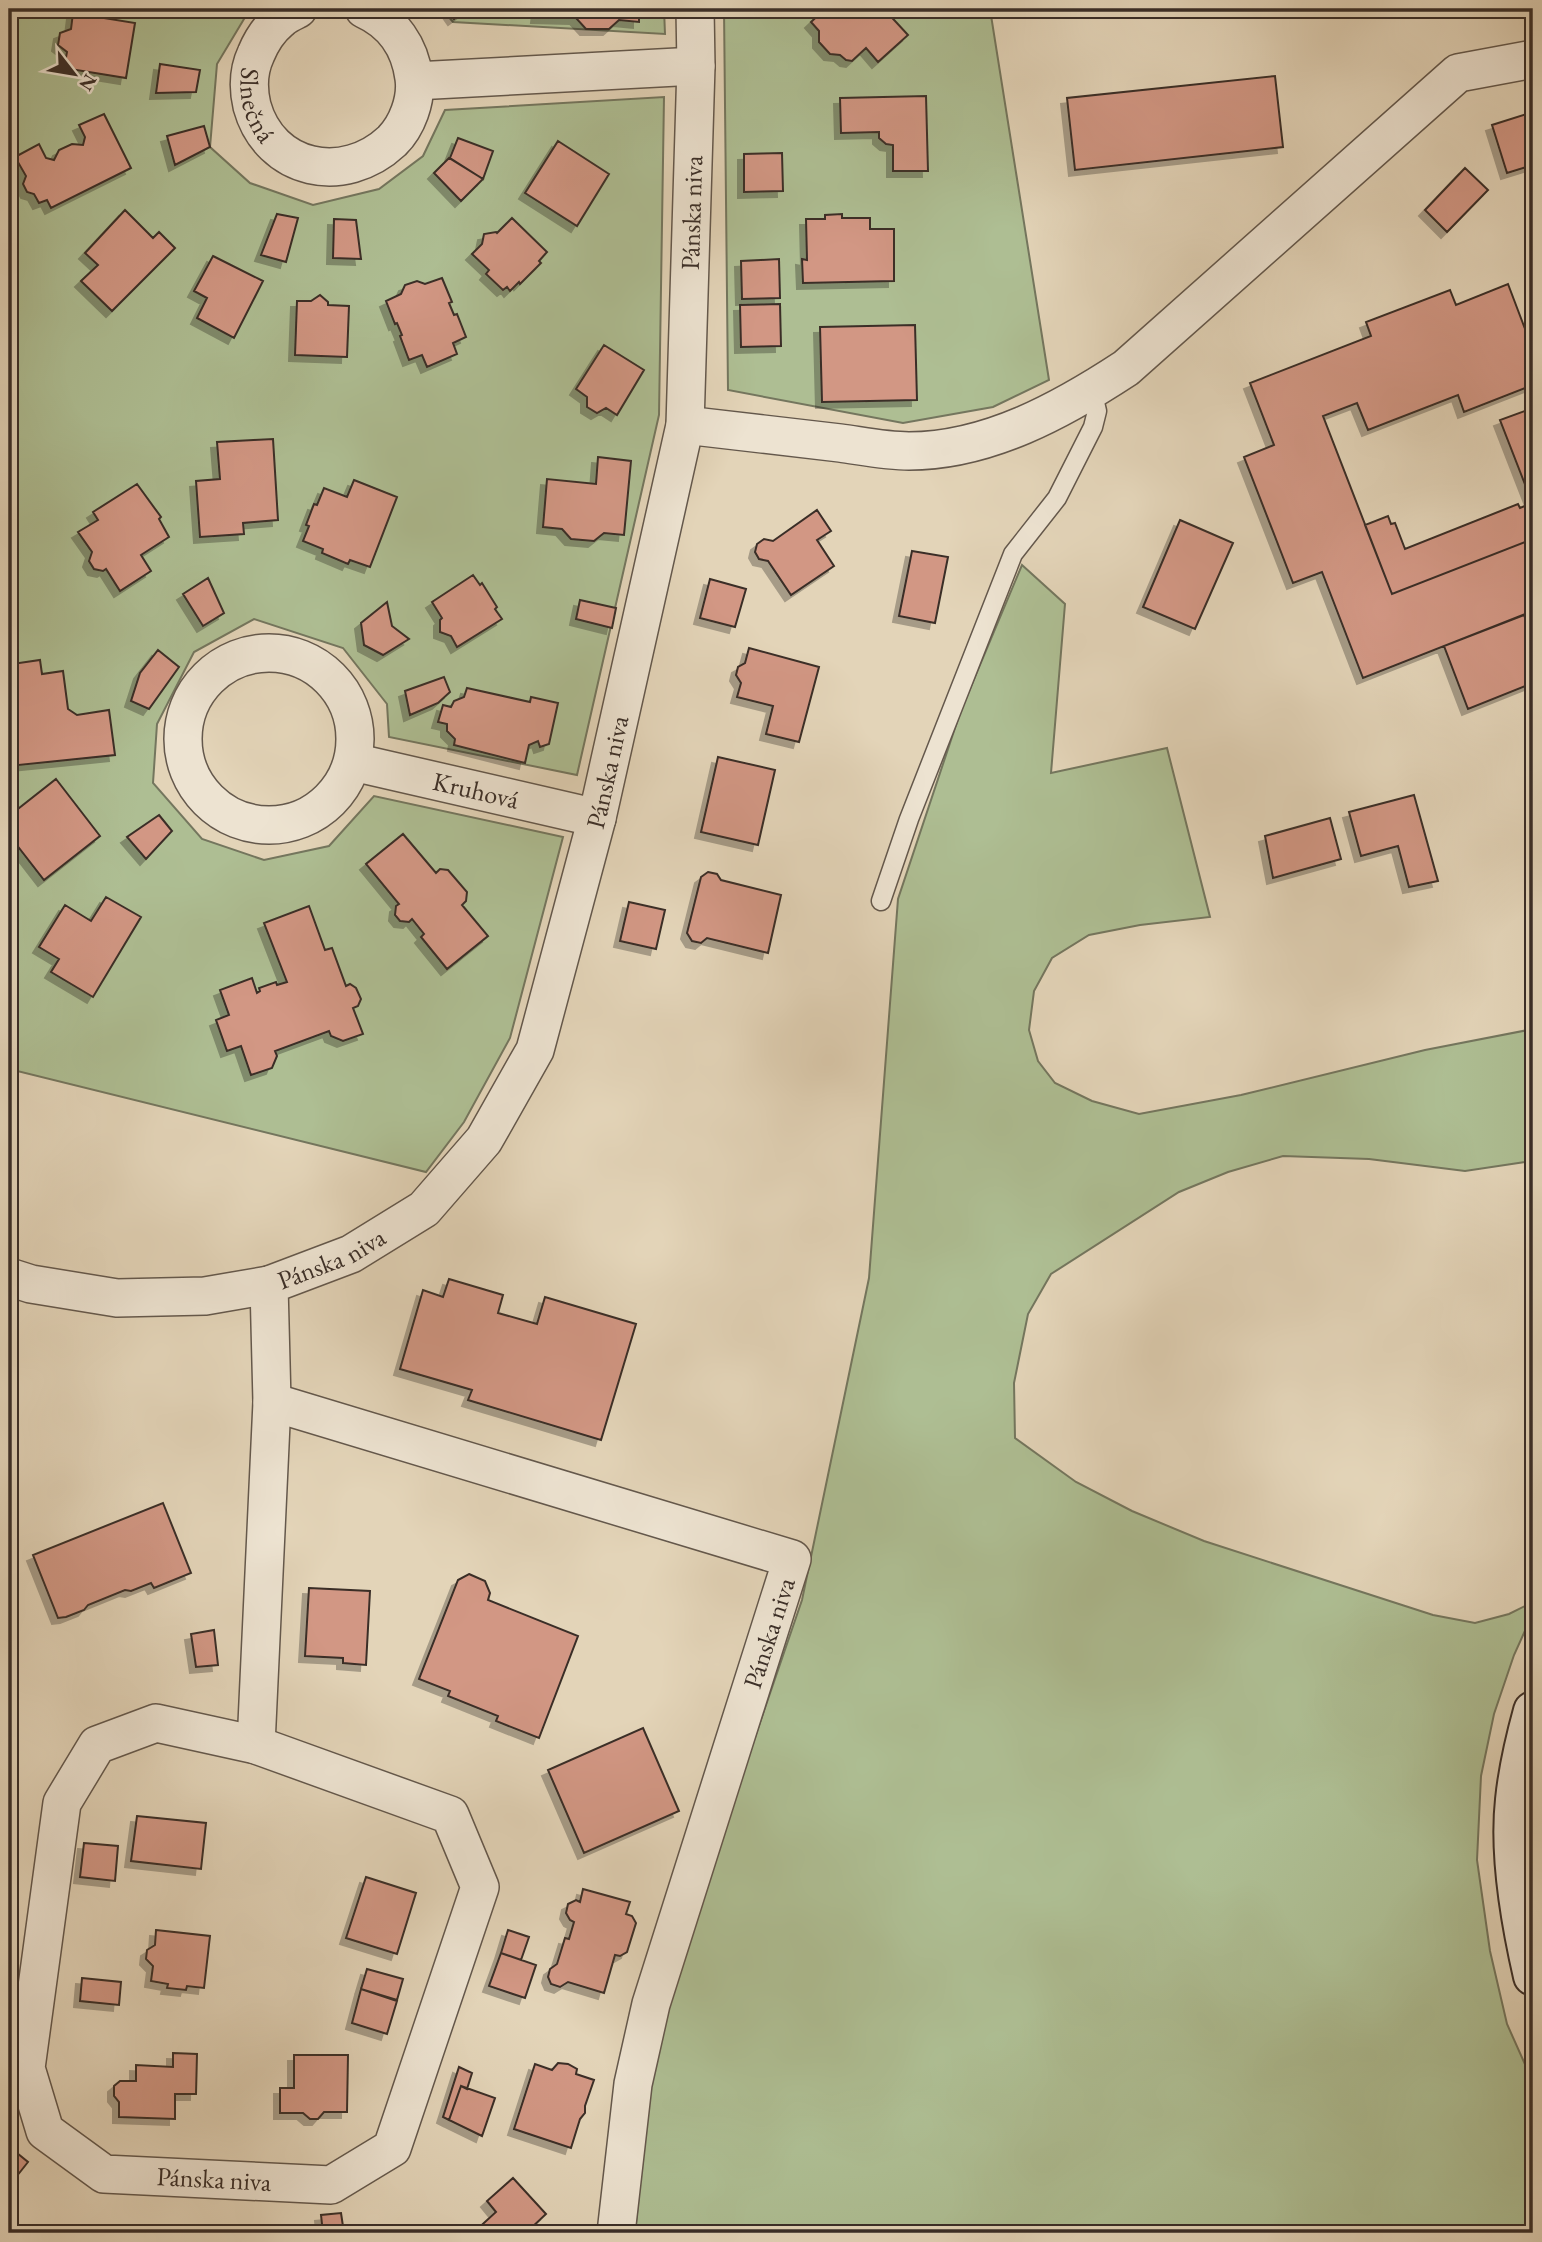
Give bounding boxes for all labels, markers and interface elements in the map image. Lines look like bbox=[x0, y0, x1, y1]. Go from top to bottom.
north arrow bbox=[38, 38, 108, 108]
street label: Slnečná bbox=[232, 66, 283, 150]
text: N bbox=[73, 69, 103, 96]
street label: Pánska niva bbox=[673, 154, 710, 271]
street label: Pánska niva bbox=[578, 712, 637, 832]
street label: Kruhová bbox=[429, 764, 523, 817]
street label: Pánska niva bbox=[272, 1220, 392, 1297]
street label: Pánska niva bbox=[735, 1573, 803, 1693]
street label: Pánska niva bbox=[156, 2159, 273, 2199]

